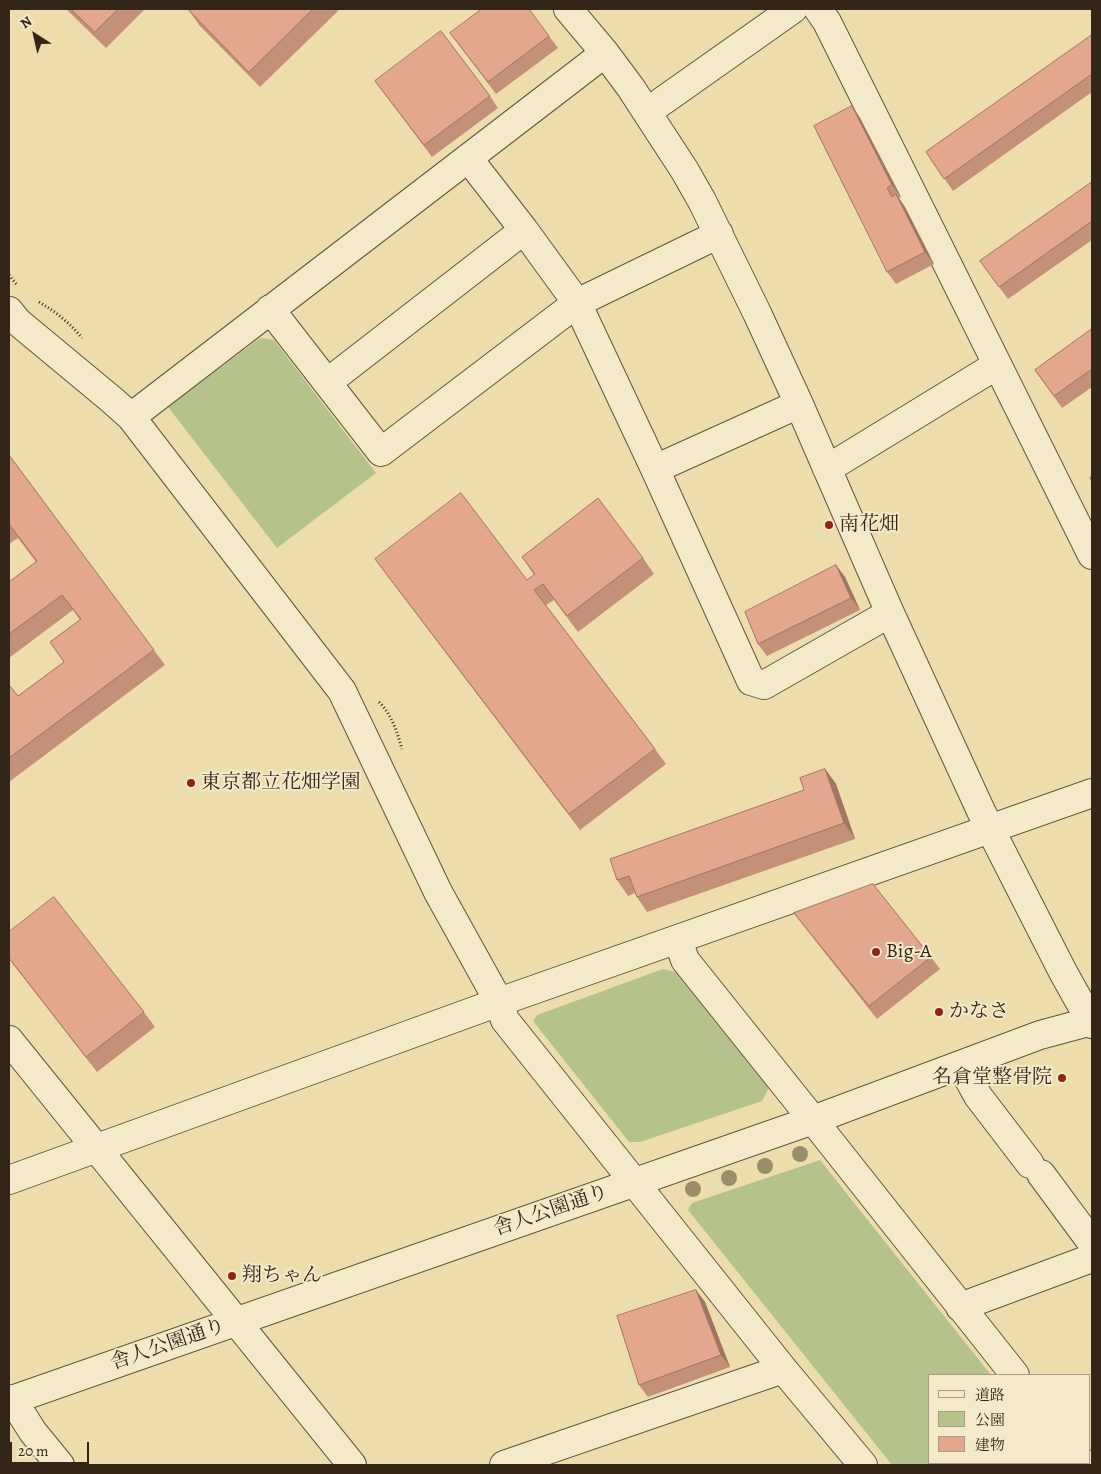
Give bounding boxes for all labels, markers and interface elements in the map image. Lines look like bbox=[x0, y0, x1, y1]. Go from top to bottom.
north arrow bbox=[10, 10, 60, 60]
text: N bbox=[16, 12, 36, 33]
place label: 南花畑 bbox=[839, 513, 899, 537]
marker: 南花畑 bbox=[823, 519, 835, 531]
place label: 東京都立花畑学園 bbox=[201, 771, 361, 795]
marker: 東京都立花畑学園 bbox=[185, 777, 197, 789]
place label: Big-A bbox=[886, 940, 932, 964]
marker: Big-A bbox=[870, 946, 882, 958]
place label: かなさ bbox=[949, 1000, 1009, 1024]
marker: かなさ bbox=[933, 1006, 945, 1018]
place label: 名倉堂整骨院 bbox=[932, 1066, 1052, 1090]
marker: 名倉堂整骨院 bbox=[1056, 1072, 1068, 1084]
street label: 舎人公園通り bbox=[490, 1180, 612, 1242]
place label: 翔ちゃん bbox=[242, 1264, 322, 1288]
marker: 翔ちゃん bbox=[226, 1270, 238, 1282]
street label: 舎人公園通り bbox=[107, 1314, 229, 1376]
legend bbox=[928, 1374, 1091, 1464]
text: 道路 bbox=[975, 1385, 1005, 1405]
text: 公園 bbox=[975, 1410, 1005, 1430]
scale bar bbox=[12, 1432, 91, 1464]
text: 建物 bbox=[975, 1435, 1005, 1455]
text: 20 m bbox=[18, 1441, 49, 1461]

